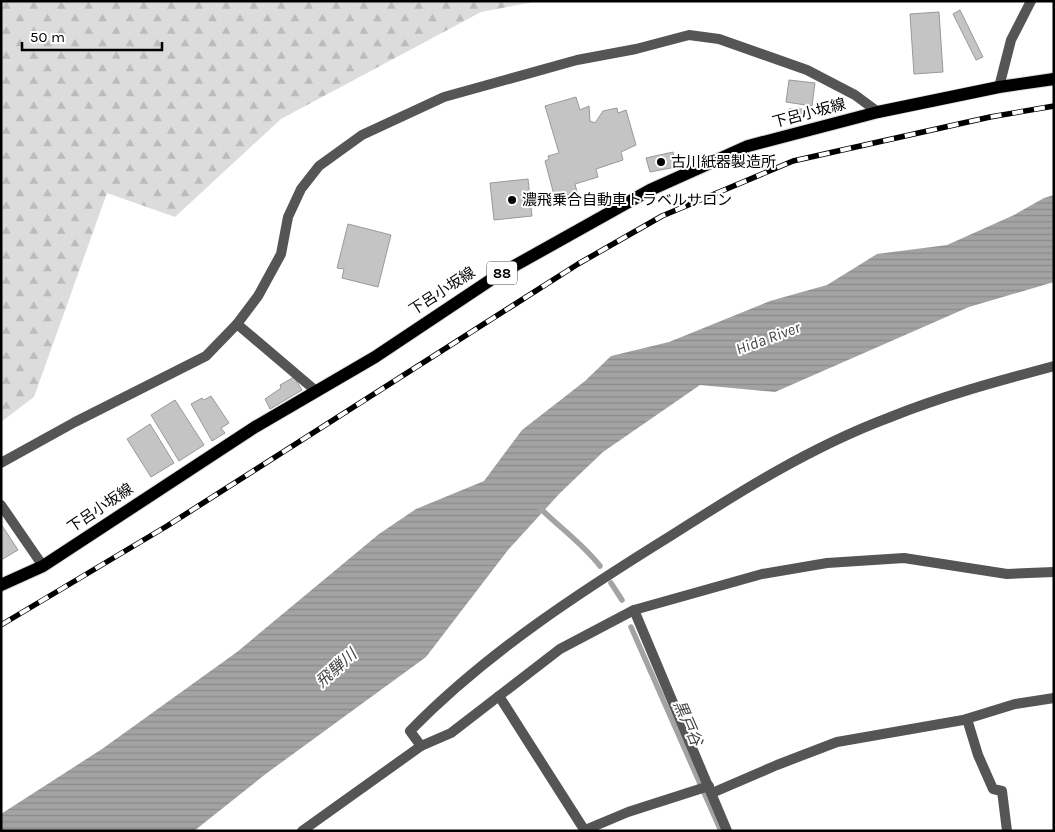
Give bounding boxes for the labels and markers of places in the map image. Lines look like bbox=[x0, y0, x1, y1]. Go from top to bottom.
place label: 古川紙器製造所 bbox=[671, 153, 776, 171]
marker: 古川紙器製造所 bbox=[655, 156, 667, 168]
place label: 濃飛乗合自動車トラベルサロン bbox=[522, 191, 732, 209]
marker: 濃飛乗合自動車トラベルサロン bbox=[506, 194, 518, 206]

